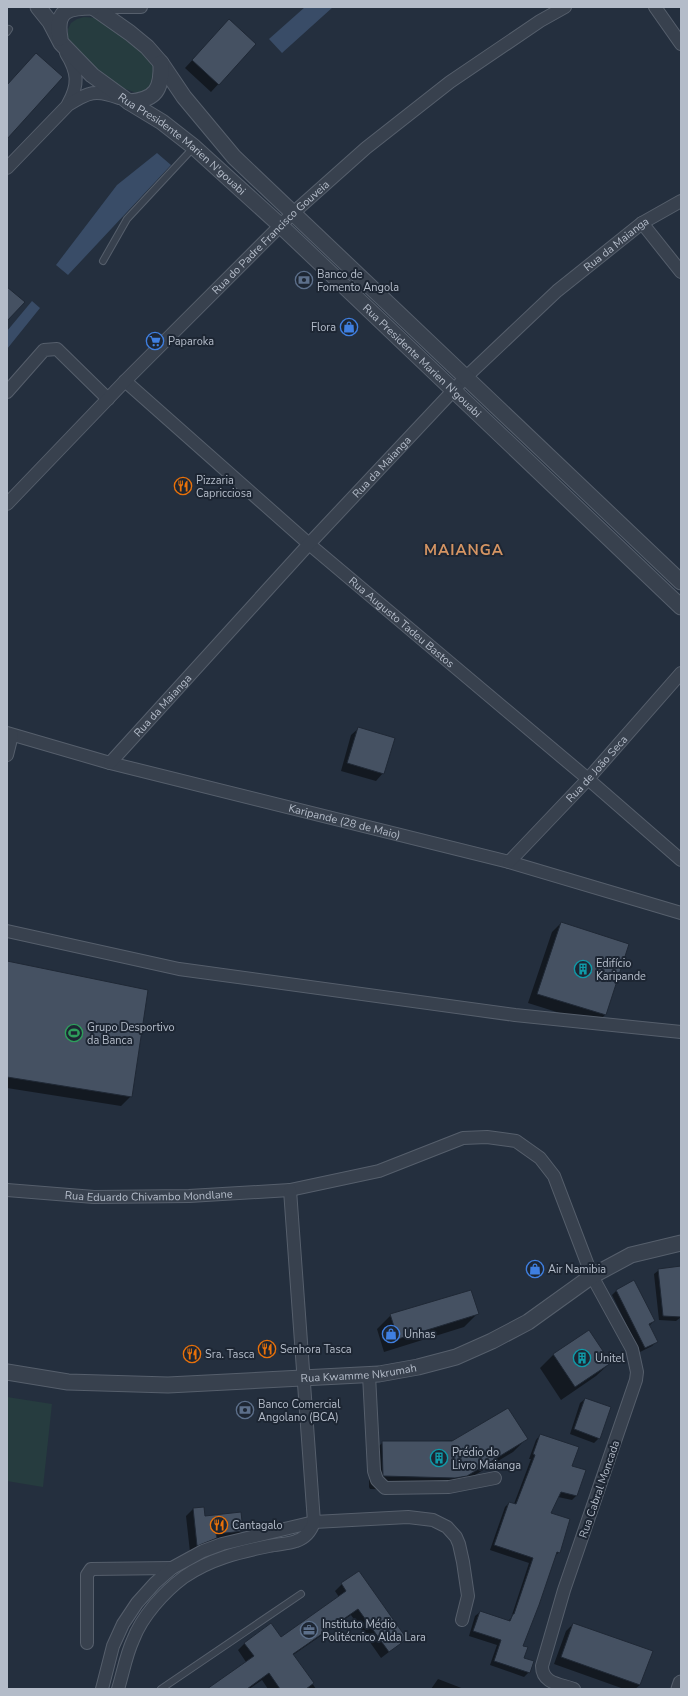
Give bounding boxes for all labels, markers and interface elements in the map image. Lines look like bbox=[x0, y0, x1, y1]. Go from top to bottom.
street label: Rua Presidente Marien N'gouabi bbox=[115, 90, 249, 198]
street label: Rua do Padre Francisco Gouveia bbox=[209, 177, 333, 298]
street label: Rua da Maianga bbox=[581, 214, 652, 275]
place label: Banco de Fomento Angola bbox=[317, 267, 399, 295]
bank icon: Banco de Fomento Angola bbox=[294, 270, 314, 290]
street label: Rua Presidente Marien N'gouabi bbox=[359, 301, 484, 421]
shop icon: Flora bbox=[339, 317, 359, 337]
place label: Flora bbox=[311, 320, 336, 335]
supermarket icon: Paparoka bbox=[145, 331, 165, 351]
place label: Paparoka bbox=[168, 334, 214, 349]
street label: Rua da Maianga bbox=[349, 433, 415, 501]
place label: Pizzaria Capricciosa bbox=[196, 473, 252, 501]
restaurant icon: Pizzaria Capricciosa bbox=[173, 476, 193, 496]
district label: MAIANGA bbox=[424, 540, 504, 560]
street label: Rua Augusto Tadeu Bastos bbox=[345, 574, 457, 671]
street label: Rua da Maianga bbox=[131, 671, 195, 740]
street label: Rua de João Seca bbox=[563, 732, 631, 806]
street label: Karipande (28 de Maio) bbox=[287, 801, 402, 843]
place label: Edifício Karipande bbox=[596, 956, 646, 984]
building icon: Edifício Karipande bbox=[573, 959, 593, 979]
place label: Grupo Desportivo da Banca bbox=[87, 1020, 175, 1048]
sports icon: Grupo Desportivo da Banca bbox=[64, 1023, 84, 1043]
street label: Rua Eduardo Chivambo Mondlane bbox=[64, 1186, 233, 1205]
shop icon: Air Namibia bbox=[525, 1259, 545, 1279]
place label: Air Namibia bbox=[548, 1262, 606, 1277]
shop icon: Unhas bbox=[381, 1324, 401, 1344]
place label: Unhas bbox=[404, 1327, 436, 1342]
restaurant icon: Senhora Tasca bbox=[257, 1339, 277, 1359]
place label: Senhora Tasca bbox=[280, 1342, 352, 1357]
restaurant icon: Sra. Tasca bbox=[182, 1344, 202, 1364]
place label: Sra. Tasca bbox=[205, 1347, 255, 1362]
building icon: Unitel bbox=[572, 1348, 592, 1368]
place label: Unitel bbox=[595, 1351, 625, 1366]
street label: Rua Kwamme Nkrumah bbox=[300, 1360, 418, 1386]
place label: Banco Comercial Angolano (BCA) bbox=[258, 1397, 341, 1425]
bank icon: Banco Comercial Angolano (BCA) bbox=[235, 1400, 255, 1420]
street label: Rua Cabral Moncada bbox=[576, 1438, 623, 1540]
place label: Prédio do Livro Maianga bbox=[452, 1445, 521, 1473]
building icon: Prédio do Livro Maianga bbox=[429, 1448, 449, 1468]
restaurant icon: Cantagalo bbox=[209, 1515, 229, 1535]
place label: Cantagalo bbox=[232, 1518, 283, 1533]
place label: Instituto Médio Politécnico Alda Lara bbox=[322, 1617, 426, 1645]
office icon: Instituto Médio Politécnico Alda Lara bbox=[299, 1620, 319, 1640]

